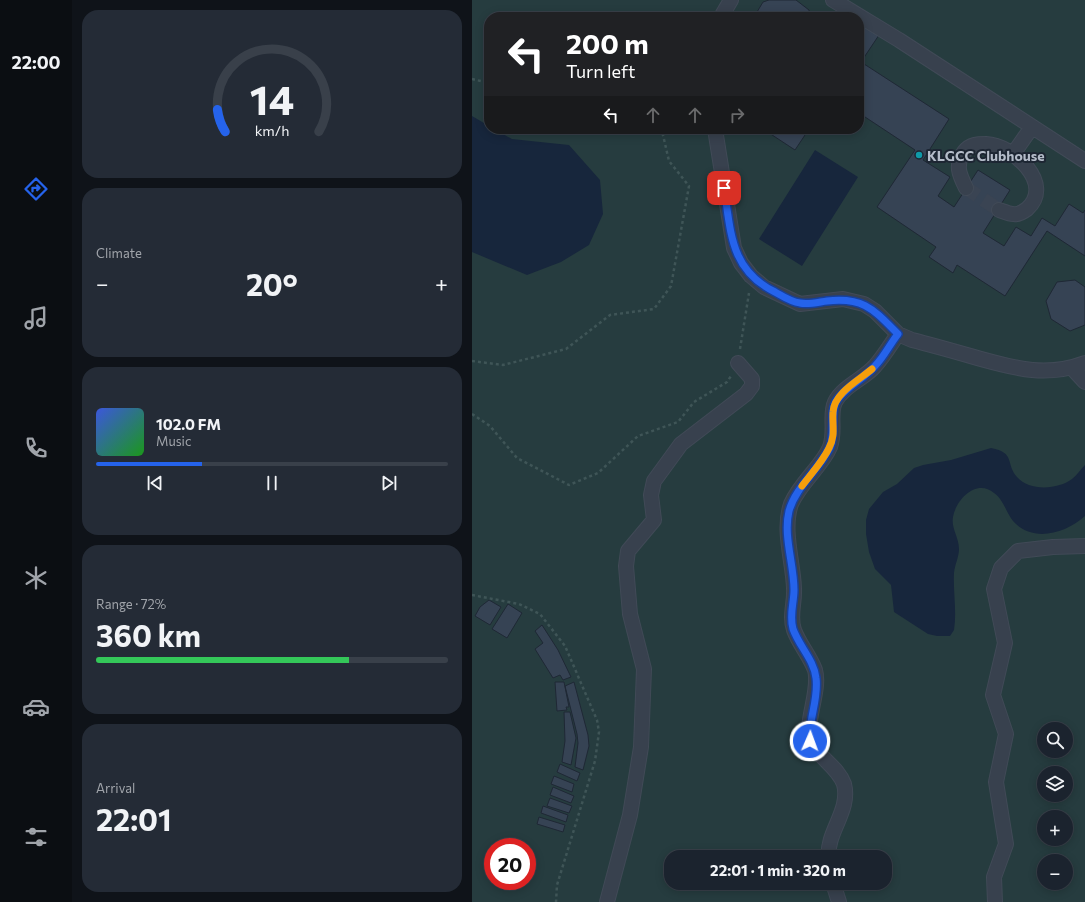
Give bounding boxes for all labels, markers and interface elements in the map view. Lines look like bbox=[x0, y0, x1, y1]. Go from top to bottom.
text: 200 m bbox=[566, 26, 649, 60]
icon: left bbox=[500, 28, 552, 80]
text: 22:00 bbox=[11, 51, 61, 73]
text: Turn left bbox=[566, 60, 635, 82]
text: 14 bbox=[250, 73, 294, 124]
icon: left bbox=[600, 104, 622, 126]
icon: ahead bbox=[642, 104, 664, 126]
icon: ahead bbox=[684, 104, 706, 126]
icon: right bbox=[726, 104, 748, 126]
text: km/h bbox=[255, 121, 289, 139]
place label: KLGCC Clubhouse bbox=[927, 147, 1045, 164]
marker: KLGCC Clubhouse bbox=[914, 150, 924, 160]
pin bbox=[707, 171, 741, 205]
icon: directions bbox=[22, 175, 50, 203]
icon: arrive bbox=[713, 177, 735, 199]
text: Climate bbox=[96, 245, 142, 261]
text: 20° bbox=[246, 265, 298, 302]
text: − bbox=[96, 270, 109, 297]
text: + bbox=[435, 270, 448, 297]
icon: music bbox=[22, 304, 50, 332]
text: 102.0 FM bbox=[156, 415, 221, 433]
text: Music bbox=[156, 433, 191, 449]
icon: phone bbox=[22, 434, 50, 462]
icon: previous bbox=[144, 472, 166, 494]
icon: pause bbox=[261, 472, 283, 494]
icon: next bbox=[378, 472, 400, 494]
icon: climate bbox=[22, 564, 50, 592]
text: Range · 72% bbox=[96, 596, 166, 612]
text: 360 km bbox=[96, 616, 201, 653]
icon: car bbox=[22, 693, 50, 721]
position arrow bbox=[789, 720, 831, 762]
map controls bbox=[1037, 722, 1073, 890]
button: search bbox=[1037, 722, 1073, 758]
button: layers bbox=[1037, 766, 1073, 802]
text: Arrival bbox=[96, 780, 135, 796]
text: 22:01 bbox=[96, 800, 172, 837]
button: + bbox=[1037, 810, 1073, 846]
icon: filters bbox=[22, 823, 50, 851]
speed limit sign: 20 bbox=[484, 838, 536, 890]
button: − bbox=[1037, 854, 1073, 890]
text: 22:01 · 1 min · 320 m bbox=[710, 861, 846, 879]

